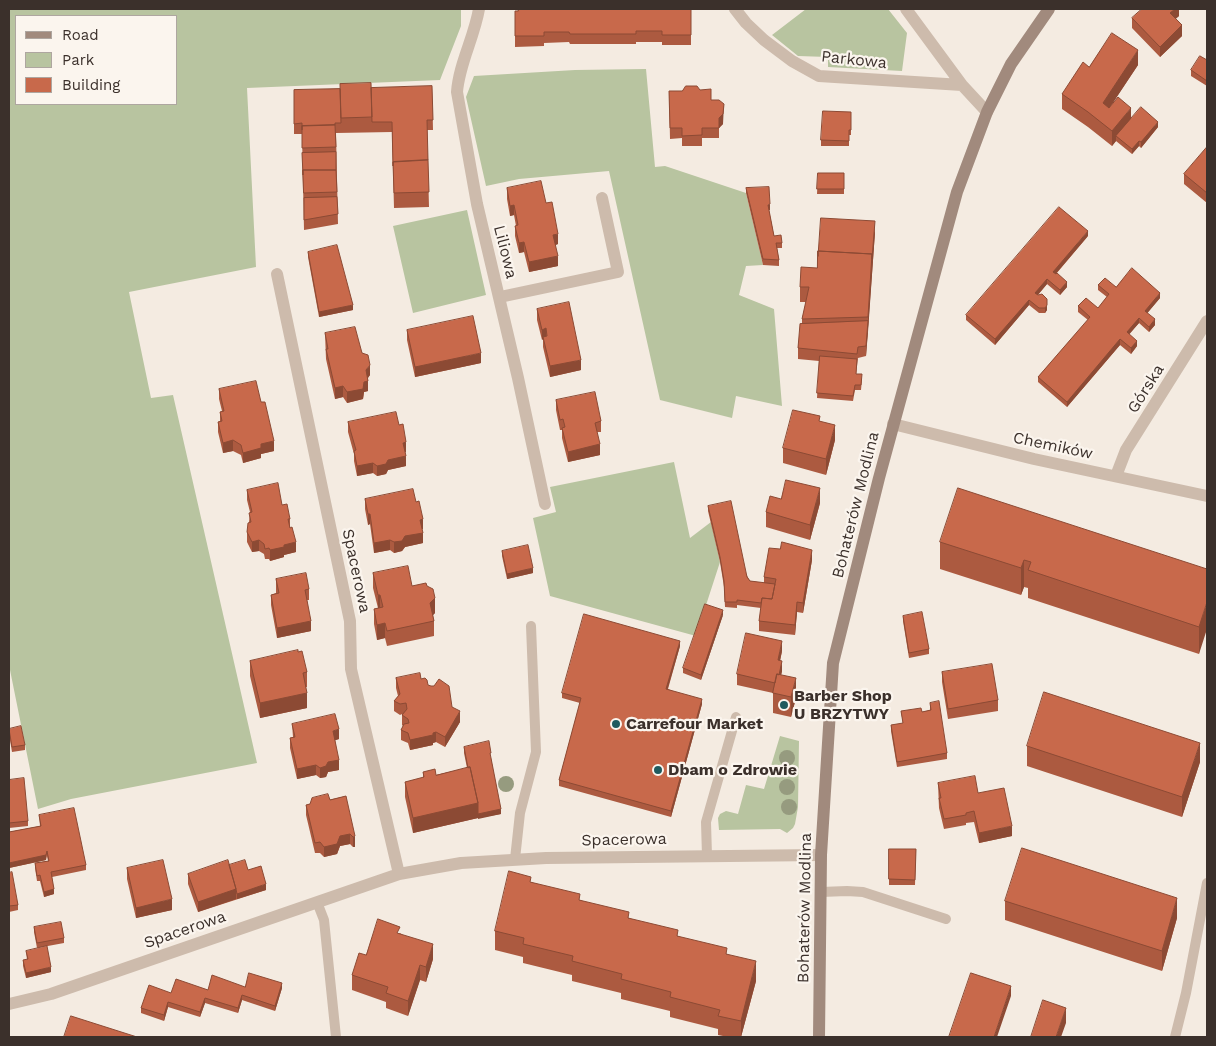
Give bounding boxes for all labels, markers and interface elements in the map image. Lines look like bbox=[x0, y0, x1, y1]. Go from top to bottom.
legend bbox=[15, 15, 178, 105]
text: Road bbox=[62, 26, 99, 44]
street label: Parkowa bbox=[820, 47, 888, 73]
text: Park bbox=[62, 51, 94, 69]
text: Building bbox=[62, 76, 120, 94]
street label: Liliowa bbox=[489, 223, 521, 281]
street label: Górska bbox=[1124, 361, 1168, 417]
street label: Chemików bbox=[1011, 428, 1095, 464]
street label: Bohaterów Modlina bbox=[828, 430, 884, 580]
street label: Spacerowa bbox=[338, 527, 374, 615]
place label: Barber Shop U BRZYTWY bbox=[794, 686, 892, 724]
marker: Barber Shop U BRZYTWY bbox=[778, 699, 790, 711]
place label: Carrefour Market bbox=[626, 714, 763, 734]
marker: Carrefour Market bbox=[610, 718, 622, 730]
place label: Dbam o Zdrowie bbox=[668, 760, 797, 780]
marker: Dbam o Zdrowie bbox=[652, 764, 664, 776]
street label: Spacerowa bbox=[581, 830, 667, 850]
street label: Bohaterów Modlina bbox=[794, 833, 816, 983]
street label: Spacerowa bbox=[142, 907, 228, 953]

